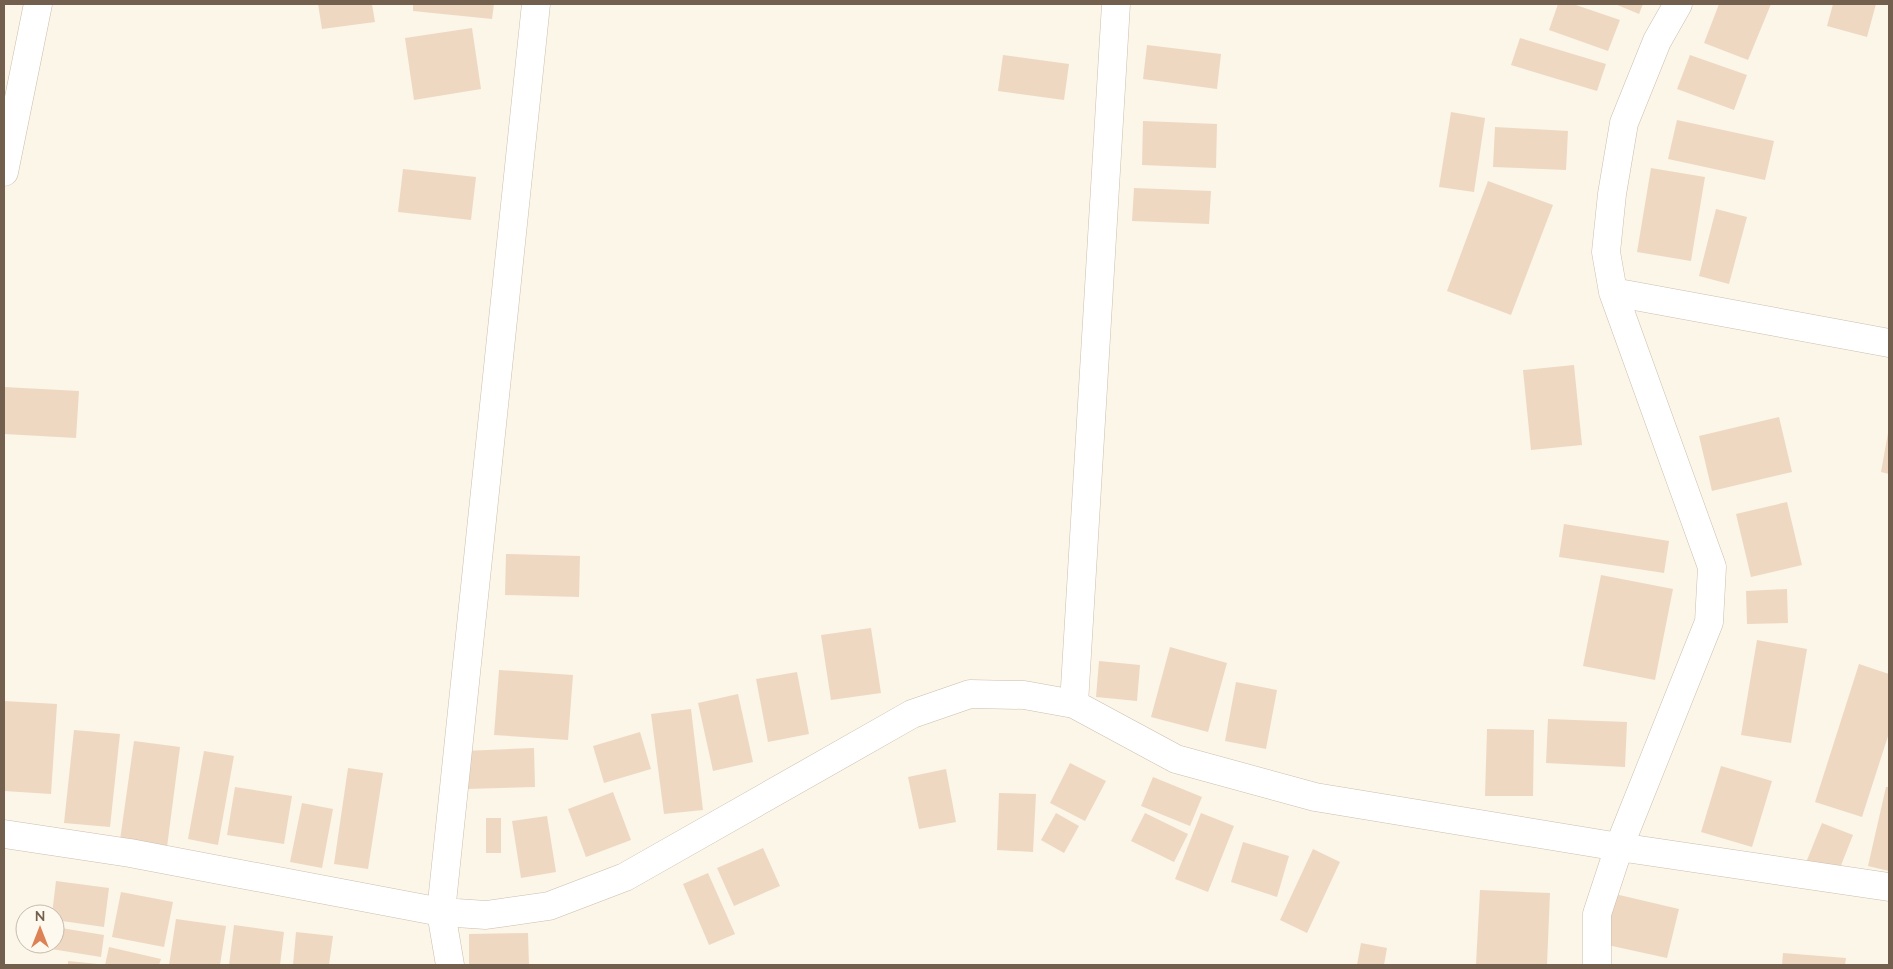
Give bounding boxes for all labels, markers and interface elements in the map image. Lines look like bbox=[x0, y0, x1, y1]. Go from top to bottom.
north arrow bbox=[15, 904, 65, 954]
text: N bbox=[35, 907, 45, 925]

